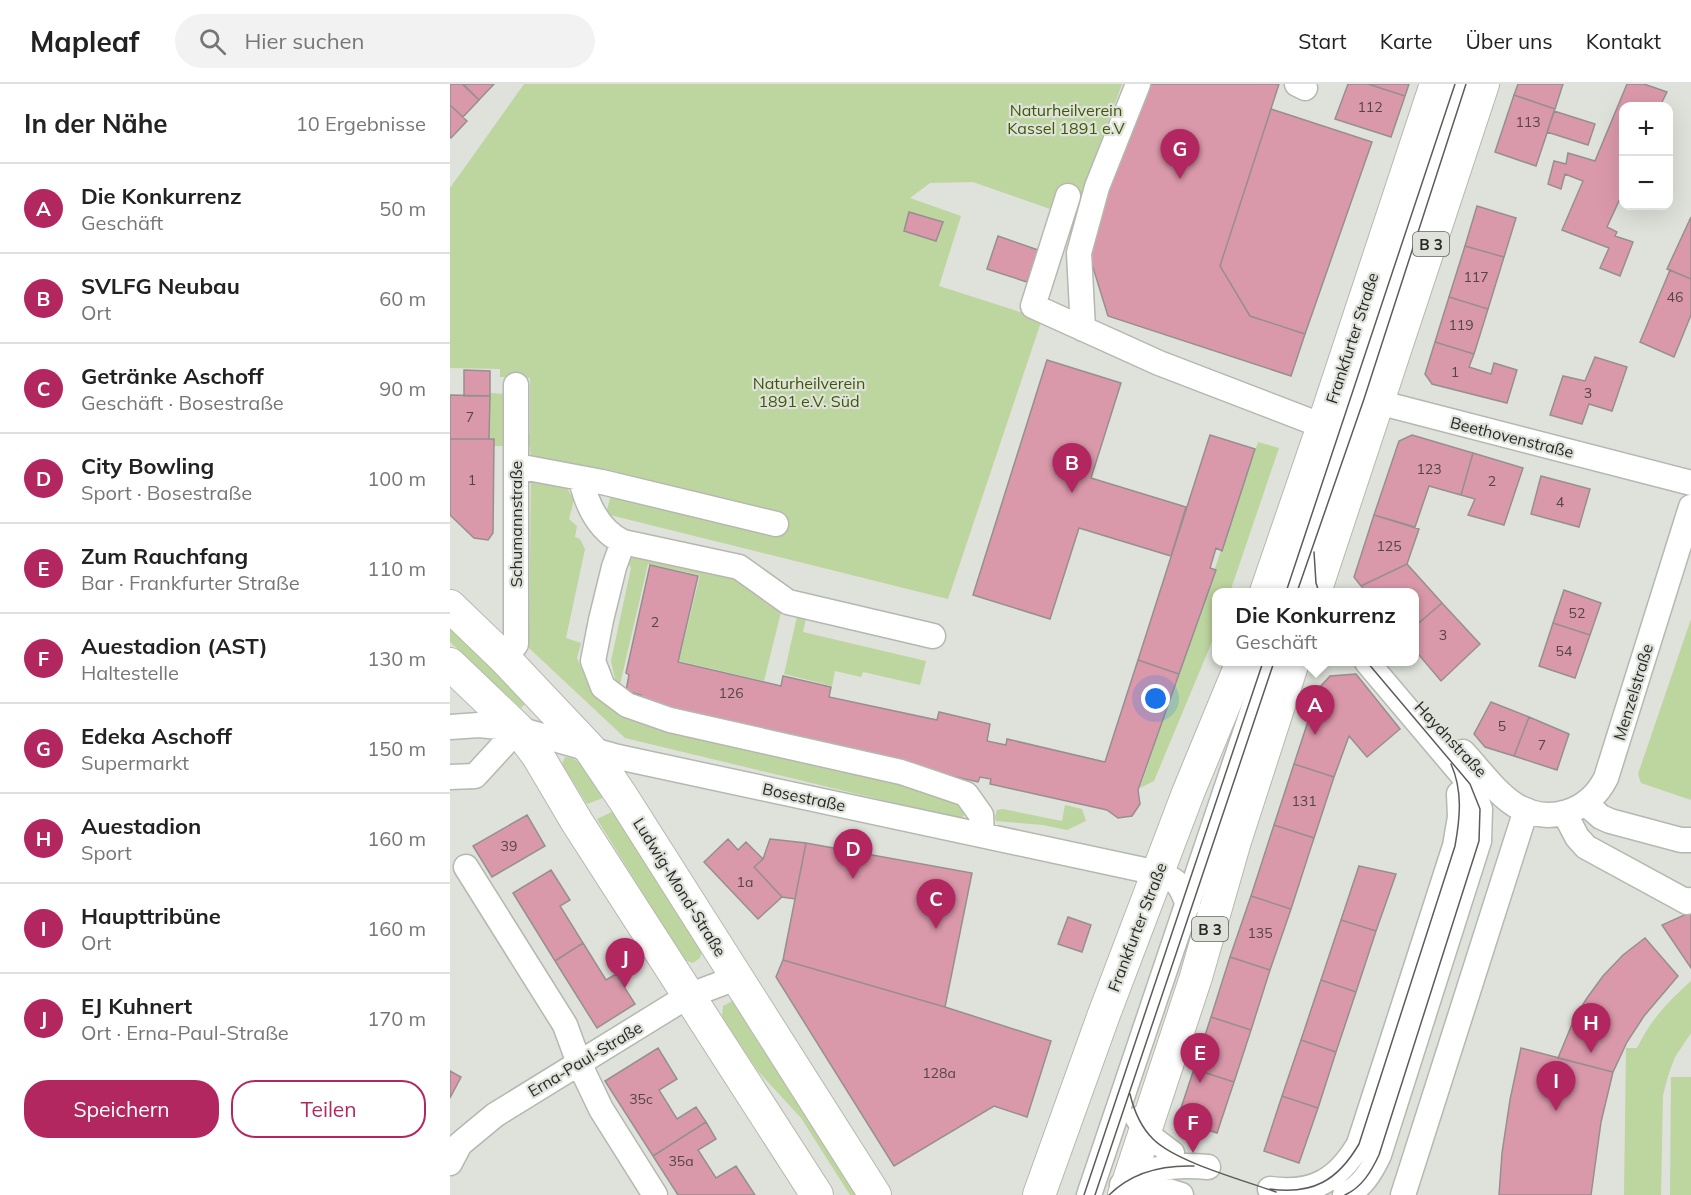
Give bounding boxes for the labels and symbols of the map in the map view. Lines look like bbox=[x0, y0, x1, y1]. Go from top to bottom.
house number: 112 bbox=[1357, 98, 1383, 116]
park label: Naturheilverein Kassel 1891 e.V bbox=[1007, 100, 1126, 138]
house number: 113 bbox=[1515, 113, 1541, 131]
pin: G bbox=[1160, 130, 1200, 179]
road number: B 3 bbox=[1413, 232, 1449, 256]
house number: 117 bbox=[1463, 268, 1489, 286]
street label: Frankfurter Straße bbox=[1321, 270, 1383, 406]
house number: 46 bbox=[1667, 288, 1683, 306]
house number: 119 bbox=[1448, 316, 1474, 334]
house number: 1 bbox=[1451, 363, 1459, 381]
park label: Naturheilverein 1891 e.V. Süd bbox=[753, 373, 865, 411]
house number: 3 bbox=[1584, 384, 1592, 402]
house number: 7 bbox=[466, 408, 474, 426]
street label: Beethovenstraße bbox=[1448, 412, 1576, 462]
pin: B bbox=[1052, 444, 1092, 493]
house number: 123 bbox=[1416, 460, 1442, 478]
street label: Schumannstraße bbox=[506, 461, 526, 587]
house number: 1 bbox=[468, 471, 476, 489]
house number: 2 bbox=[1488, 472, 1496, 490]
house number: 4 bbox=[1556, 493, 1565, 511]
house number: 125 bbox=[1376, 537, 1402, 555]
house number: 52 bbox=[1569, 604, 1585, 622]
house number: 2 bbox=[651, 613, 659, 631]
house number: 3 bbox=[1439, 626, 1447, 644]
street label: Menzelstraße bbox=[1609, 641, 1657, 743]
house number: 54 bbox=[1556, 642, 1573, 660]
house number: 126 bbox=[718, 684, 744, 702]
your location bbox=[1141, 684, 1170, 713]
pin: A bbox=[1296, 686, 1334, 735]
street label: Haydnstraße bbox=[1411, 697, 1491, 781]
house number: 5 bbox=[1498, 717, 1506, 735]
house number: 7 bbox=[1538, 736, 1546, 754]
street label: Bosestraße bbox=[761, 778, 847, 816]
house number: 131 bbox=[1291, 792, 1317, 810]
street label: Ludwig-Mond-Straße bbox=[629, 814, 731, 960]
pin: D bbox=[834, 830, 872, 879]
house number: 39 bbox=[501, 837, 517, 855]
street label: Frankfurter Straße bbox=[1103, 860, 1171, 994]
house number: 1a bbox=[737, 873, 753, 891]
pin: C bbox=[916, 880, 956, 929]
road number: B 3 bbox=[1192, 917, 1228, 941]
house number: 135 bbox=[1247, 924, 1273, 942]
pin: J bbox=[606, 938, 645, 988]
pin: H bbox=[1572, 1004, 1610, 1053]
street label: Erna-Paul-Straße bbox=[524, 1017, 646, 1101]
pin: E bbox=[1180, 1034, 1220, 1083]
pin: I bbox=[1536, 1062, 1576, 1111]
house number: 128a bbox=[922, 1064, 956, 1082]
house number: 35c bbox=[629, 1090, 653, 1108]
pin: F bbox=[1174, 1104, 1212, 1153]
house number: 35a bbox=[668, 1152, 694, 1170]

